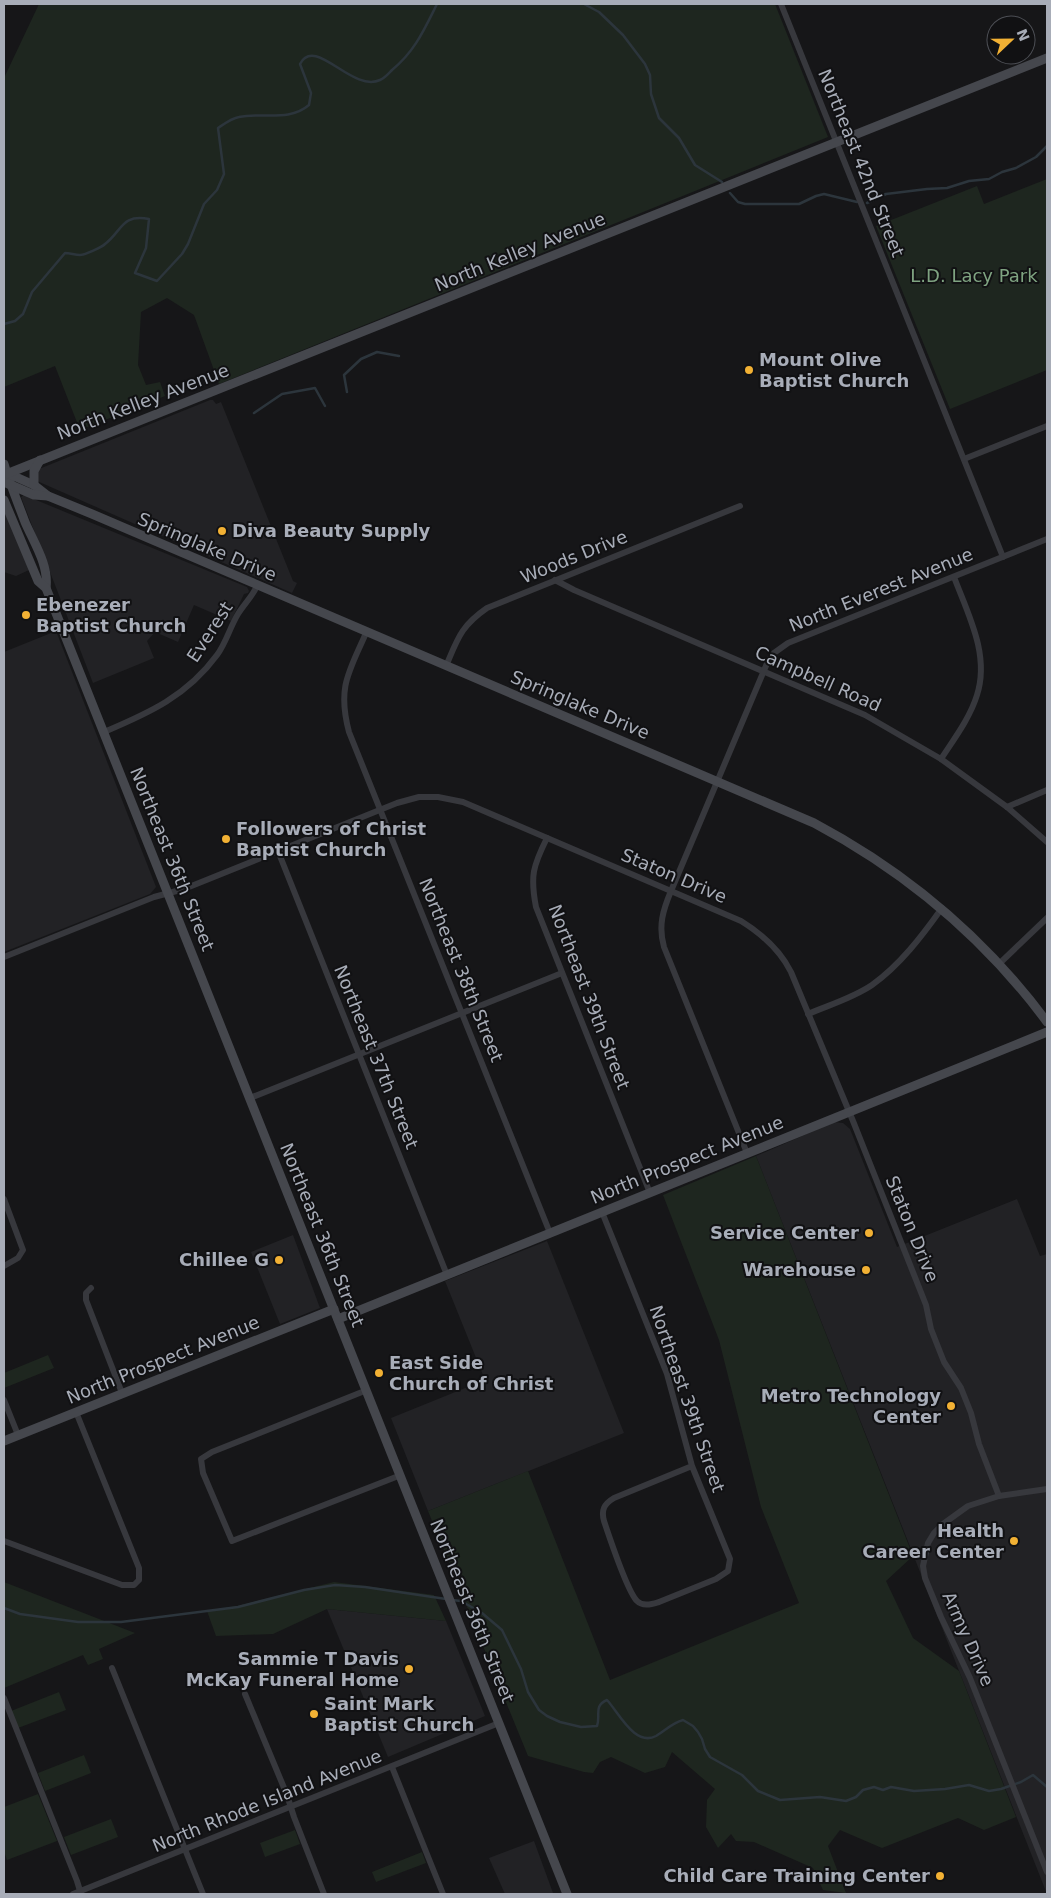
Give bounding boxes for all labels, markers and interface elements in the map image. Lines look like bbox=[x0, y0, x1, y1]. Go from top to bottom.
north arrow bbox=[986, 15, 1036, 65]
text: N bbox=[1013, 27, 1033, 44]
street label: Northeast 42nd Street bbox=[814, 66, 909, 260]
street label: North Kelley Avenue bbox=[431, 208, 608, 295]
park label: L.D. Lacy Park bbox=[910, 265, 1038, 286]
place label: Mount Olive Baptist Church bbox=[759, 349, 909, 391]
street label: North Kelley Avenue bbox=[54, 359, 232, 444]
marker: Mount Olive Baptist Church bbox=[743, 364, 755, 376]
street label: Springlake Drive bbox=[135, 508, 280, 585]
place label: Diva Beauty Supply bbox=[232, 520, 430, 541]
marker: Diva Beauty Supply bbox=[216, 525, 228, 537]
street label: Woods Drive bbox=[517, 526, 630, 587]
street label: North Everest Avenue bbox=[786, 543, 976, 636]
place label: Ebenezer Baptist Church bbox=[36, 594, 186, 636]
street label: Everest bbox=[182, 598, 237, 666]
marker: Ebenezer Baptist Church bbox=[20, 609, 32, 621]
street label: Campbell Road bbox=[752, 641, 885, 716]
street label: Springlake Drive bbox=[508, 666, 653, 743]
street label: Northeast 36th Street bbox=[126, 764, 219, 954]
place label: Followers of Christ Baptist Church bbox=[236, 818, 427, 860]
marker: Followers of Christ Baptist Church bbox=[220, 833, 232, 845]
street label: Staton Drive bbox=[618, 844, 730, 907]
street label: Northeast 38th Street bbox=[415, 875, 508, 1065]
street label: Northeast 39th Street bbox=[544, 901, 634, 1092]
street label: Northeast 37th Street bbox=[330, 962, 423, 1152]
street label: North Prospect Avenue bbox=[587, 1111, 786, 1208]
street label: Northeast 36th Street bbox=[276, 1140, 369, 1330]
street label: Staton Drive bbox=[882, 1173, 943, 1285]
place label: Service Center bbox=[710, 1222, 859, 1243]
marker: Service Center bbox=[863, 1227, 875, 1239]
place label: Chillee G bbox=[179, 1249, 269, 1270]
marker: Chillee G bbox=[273, 1254, 285, 1266]
place label: Warehouse bbox=[743, 1259, 856, 1280]
marker: Warehouse bbox=[860, 1264, 872, 1276]
street label: Northeast 39th Street bbox=[646, 1303, 729, 1495]
street label: North Prospect Avenue bbox=[63, 1311, 262, 1408]
place label: East Side Church of Christ bbox=[389, 1352, 554, 1394]
marker: East Side Church of Christ bbox=[373, 1367, 385, 1379]
place label: Metro Technology Center bbox=[761, 1385, 941, 1427]
marker: Metro Technology Center bbox=[945, 1400, 957, 1412]
street label: Northeast 36th Street bbox=[426, 1516, 519, 1706]
place label: Health Career Center bbox=[862, 1520, 1004, 1562]
marker: Health Career Center bbox=[1008, 1535, 1020, 1547]
street label: Army Drive bbox=[938, 1588, 999, 1689]
place label: Sammie T Davis McKay Funeral Home bbox=[186, 1648, 399, 1690]
marker: Sammie T Davis McKay Funeral Home bbox=[403, 1663, 415, 1675]
place label: Saint Mark Baptist Church bbox=[324, 1693, 474, 1735]
marker: Saint Mark Baptist Church bbox=[308, 1708, 320, 1720]
street label: North Rhode Island Avenue bbox=[149, 1745, 384, 1856]
place label: Child Care Training Center bbox=[663, 1865, 930, 1886]
marker: Child Care Training Center bbox=[934, 1870, 946, 1882]

